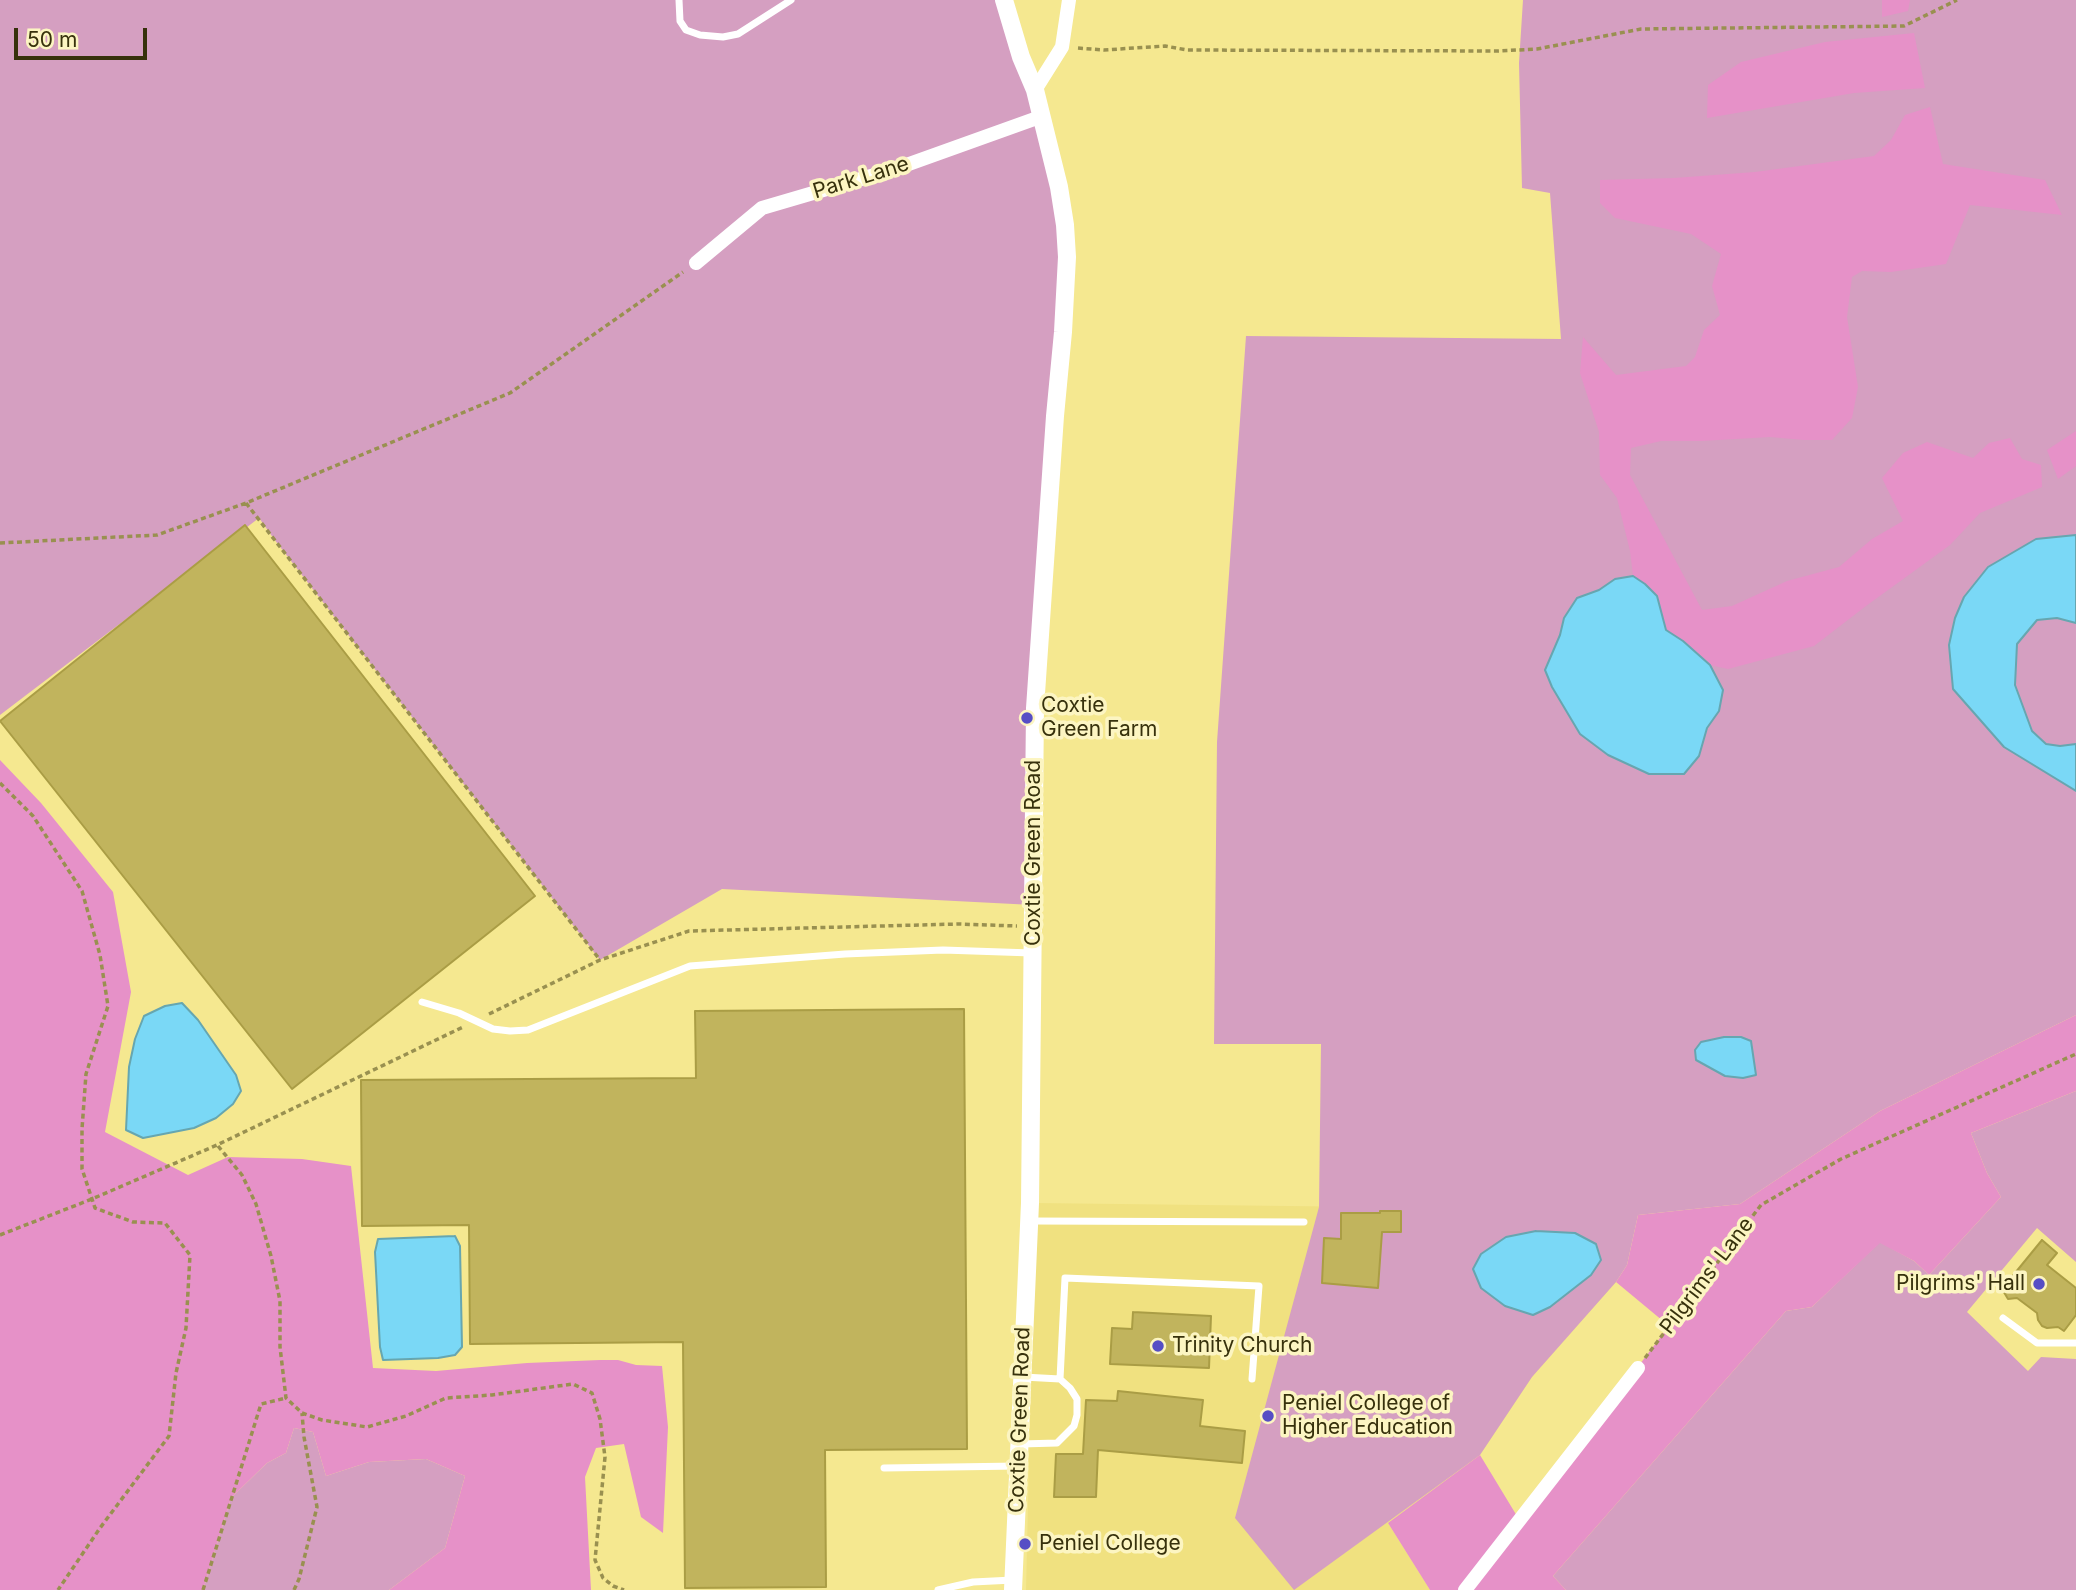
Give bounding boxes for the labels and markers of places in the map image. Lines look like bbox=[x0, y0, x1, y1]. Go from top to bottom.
place label: Coxtie Green Farm bbox=[1041, 693, 1157, 743]
marker: Coxtie Green Farm bbox=[1019, 710, 1035, 726]
place label: Pilgrims' Hall bbox=[1896, 1271, 2025, 1297]
marker: Pilgrims' Hall bbox=[2031, 1276, 2047, 1292]
place label: Trinity Church bbox=[1172, 1333, 1312, 1359]
marker: Trinity Church bbox=[1150, 1338, 1166, 1354]
place label: Peniel College of Higher Education bbox=[1282, 1391, 1453, 1441]
marker: Peniel College of Higher Education bbox=[1260, 1408, 1276, 1424]
place label: Peniel College bbox=[1039, 1531, 1181, 1557]
marker: Peniel College bbox=[1017, 1536, 1033, 1552]

